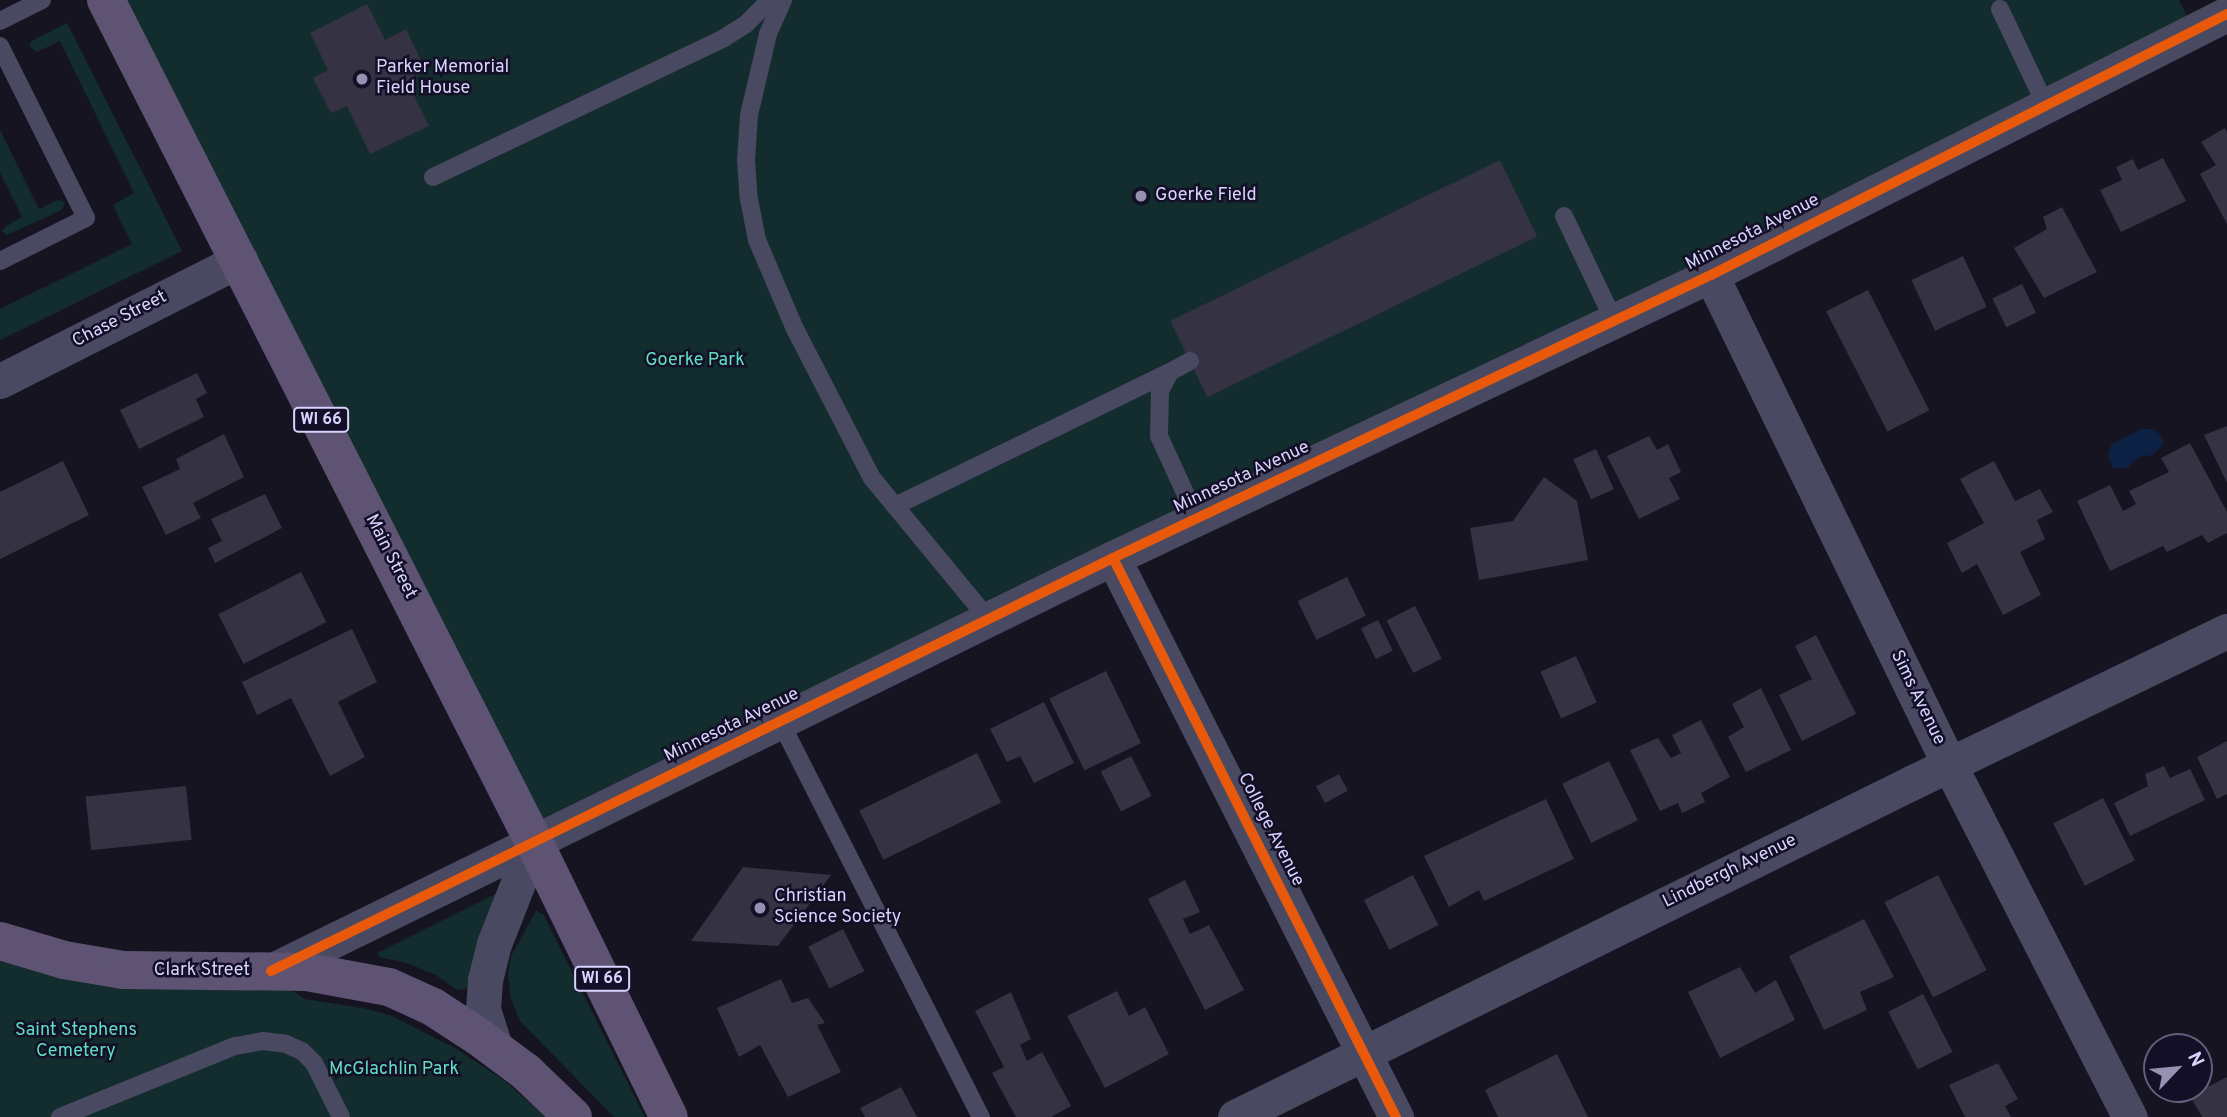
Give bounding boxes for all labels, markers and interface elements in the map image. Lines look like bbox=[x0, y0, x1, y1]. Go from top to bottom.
place label: Parker Memorial Field House bbox=[376, 58, 509, 100]
marker: Parker Memorial Field House bbox=[354, 71, 370, 87]
place label: Goerke Field bbox=[1155, 185, 1257, 207]
marker: Goerke Field bbox=[1133, 188, 1149, 204]
street label: Minnesota Avenue bbox=[1682, 190, 1824, 276]
street label: Chase Street bbox=[69, 287, 171, 353]
park label: Goerke Park bbox=[645, 350, 745, 372]
road number: WI 66 bbox=[293, 408, 349, 432]
street label: Minnesota Avenue bbox=[1170, 437, 1314, 519]
street label: Main Street bbox=[360, 511, 420, 603]
street label: Sims Avenue bbox=[1885, 647, 1949, 749]
street label: Minnesota Avenue bbox=[661, 684, 803, 768]
street label: College Avenue bbox=[1232, 769, 1308, 891]
street label: Lindbergh Avenue bbox=[1659, 830, 1801, 914]
place label: Christian Science Society bbox=[774, 887, 901, 930]
marker: Christian Science Society bbox=[752, 900, 768, 916]
street label: Clark Street bbox=[154, 960, 250, 982]
road number: WI 66 bbox=[574, 967, 630, 992]
park label: Saint Stephens Cemetery bbox=[15, 1021, 137, 1064]
north arrow bbox=[2143, 1033, 2213, 1103]
text: N bbox=[2181, 1048, 2209, 1071]
park label: McGlachlin Park bbox=[329, 1059, 459, 1081]

